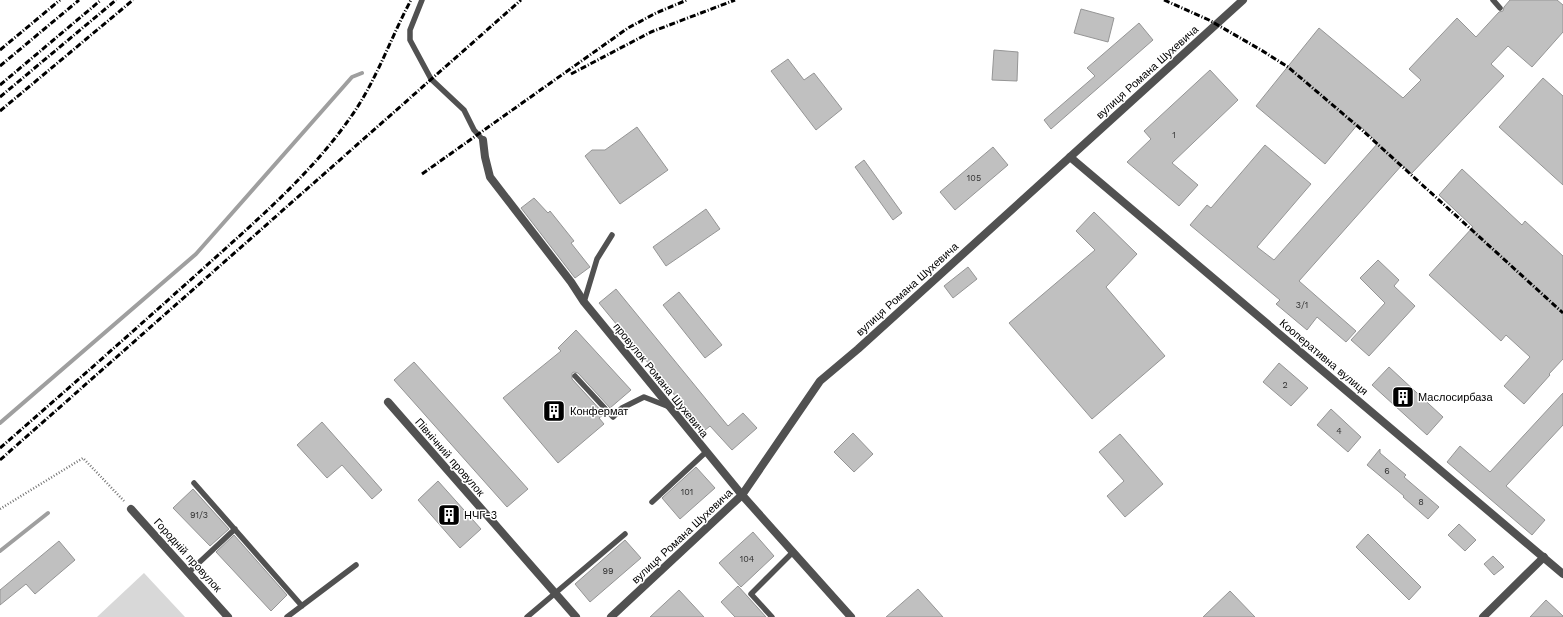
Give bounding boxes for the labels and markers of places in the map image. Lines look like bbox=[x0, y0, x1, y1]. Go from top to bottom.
building icon: Маслосирбаза bbox=[1390, 384, 1416, 410]
place label: Маслосирбаза bbox=[1418, 391, 1493, 404]
building icon: Конфермат bbox=[541, 398, 567, 424]
place label: Конфермат bbox=[570, 405, 628, 418]
building icon: НЧГ-3 bbox=[436, 502, 462, 528]
place label: НЧГ-3 bbox=[464, 509, 497, 522]

